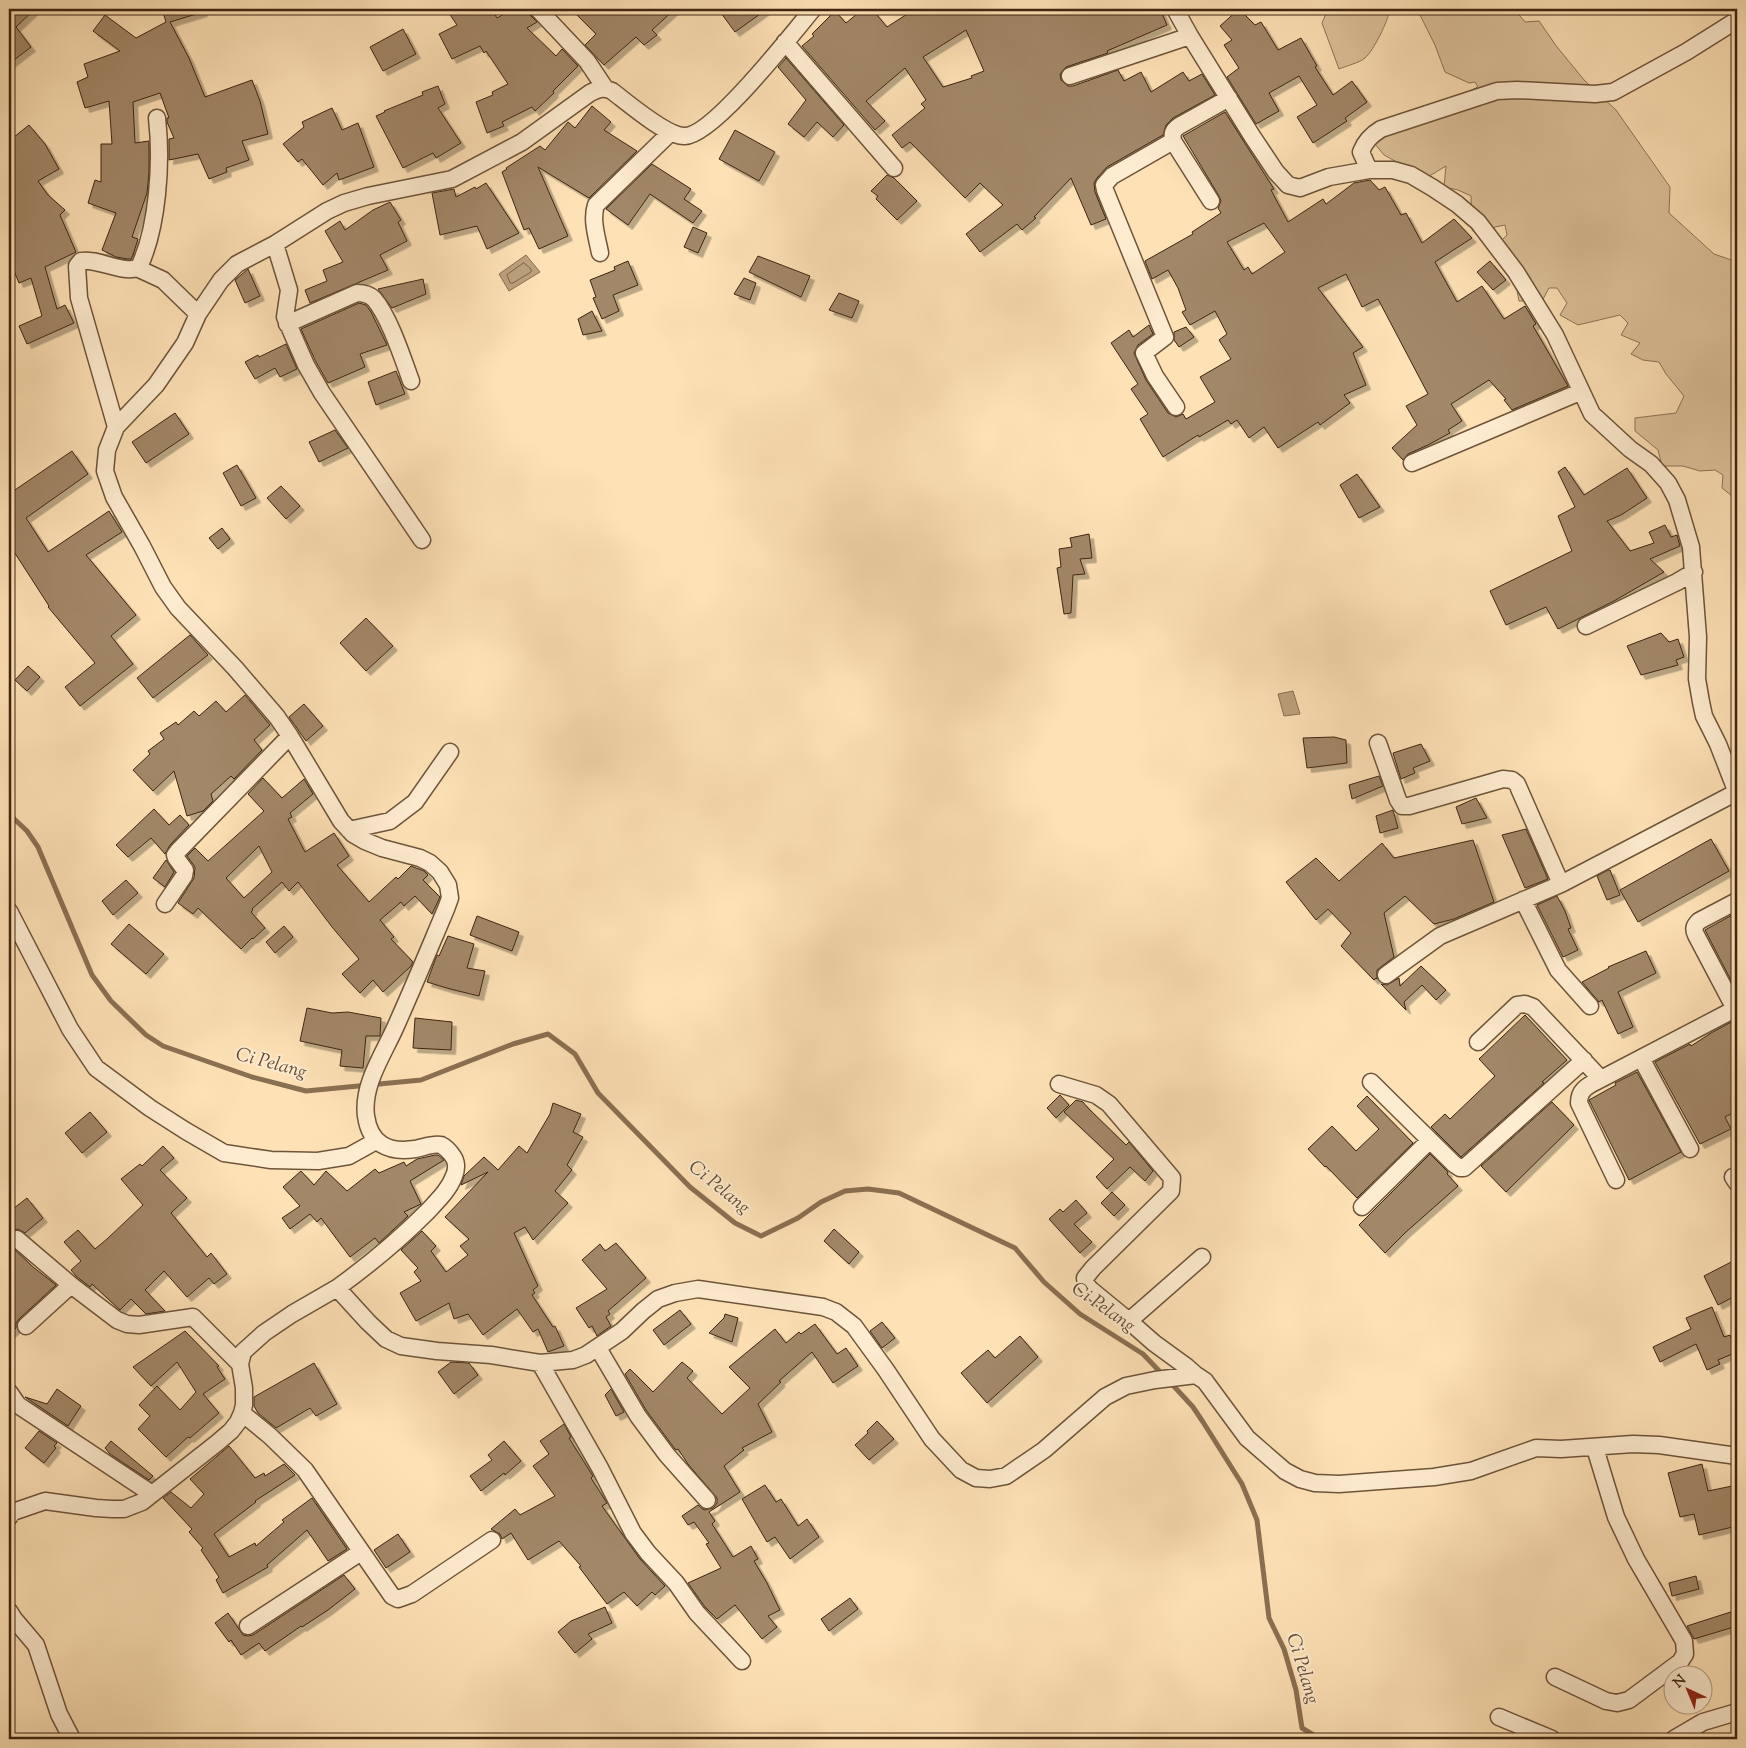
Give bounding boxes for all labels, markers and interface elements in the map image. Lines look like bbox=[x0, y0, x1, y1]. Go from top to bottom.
water label: Ci Pelang bbox=[232, 1042, 310, 1086]
water label: Ci Pelang bbox=[682, 1155, 756, 1221]
water label: Ci Pelang bbox=[1065, 1276, 1141, 1340]
water label: Ci Pelang bbox=[1278, 1630, 1326, 1708]
north arrow bbox=[1664, 1666, 1714, 1716]
text: N bbox=[1669, 1671, 1691, 1693]

